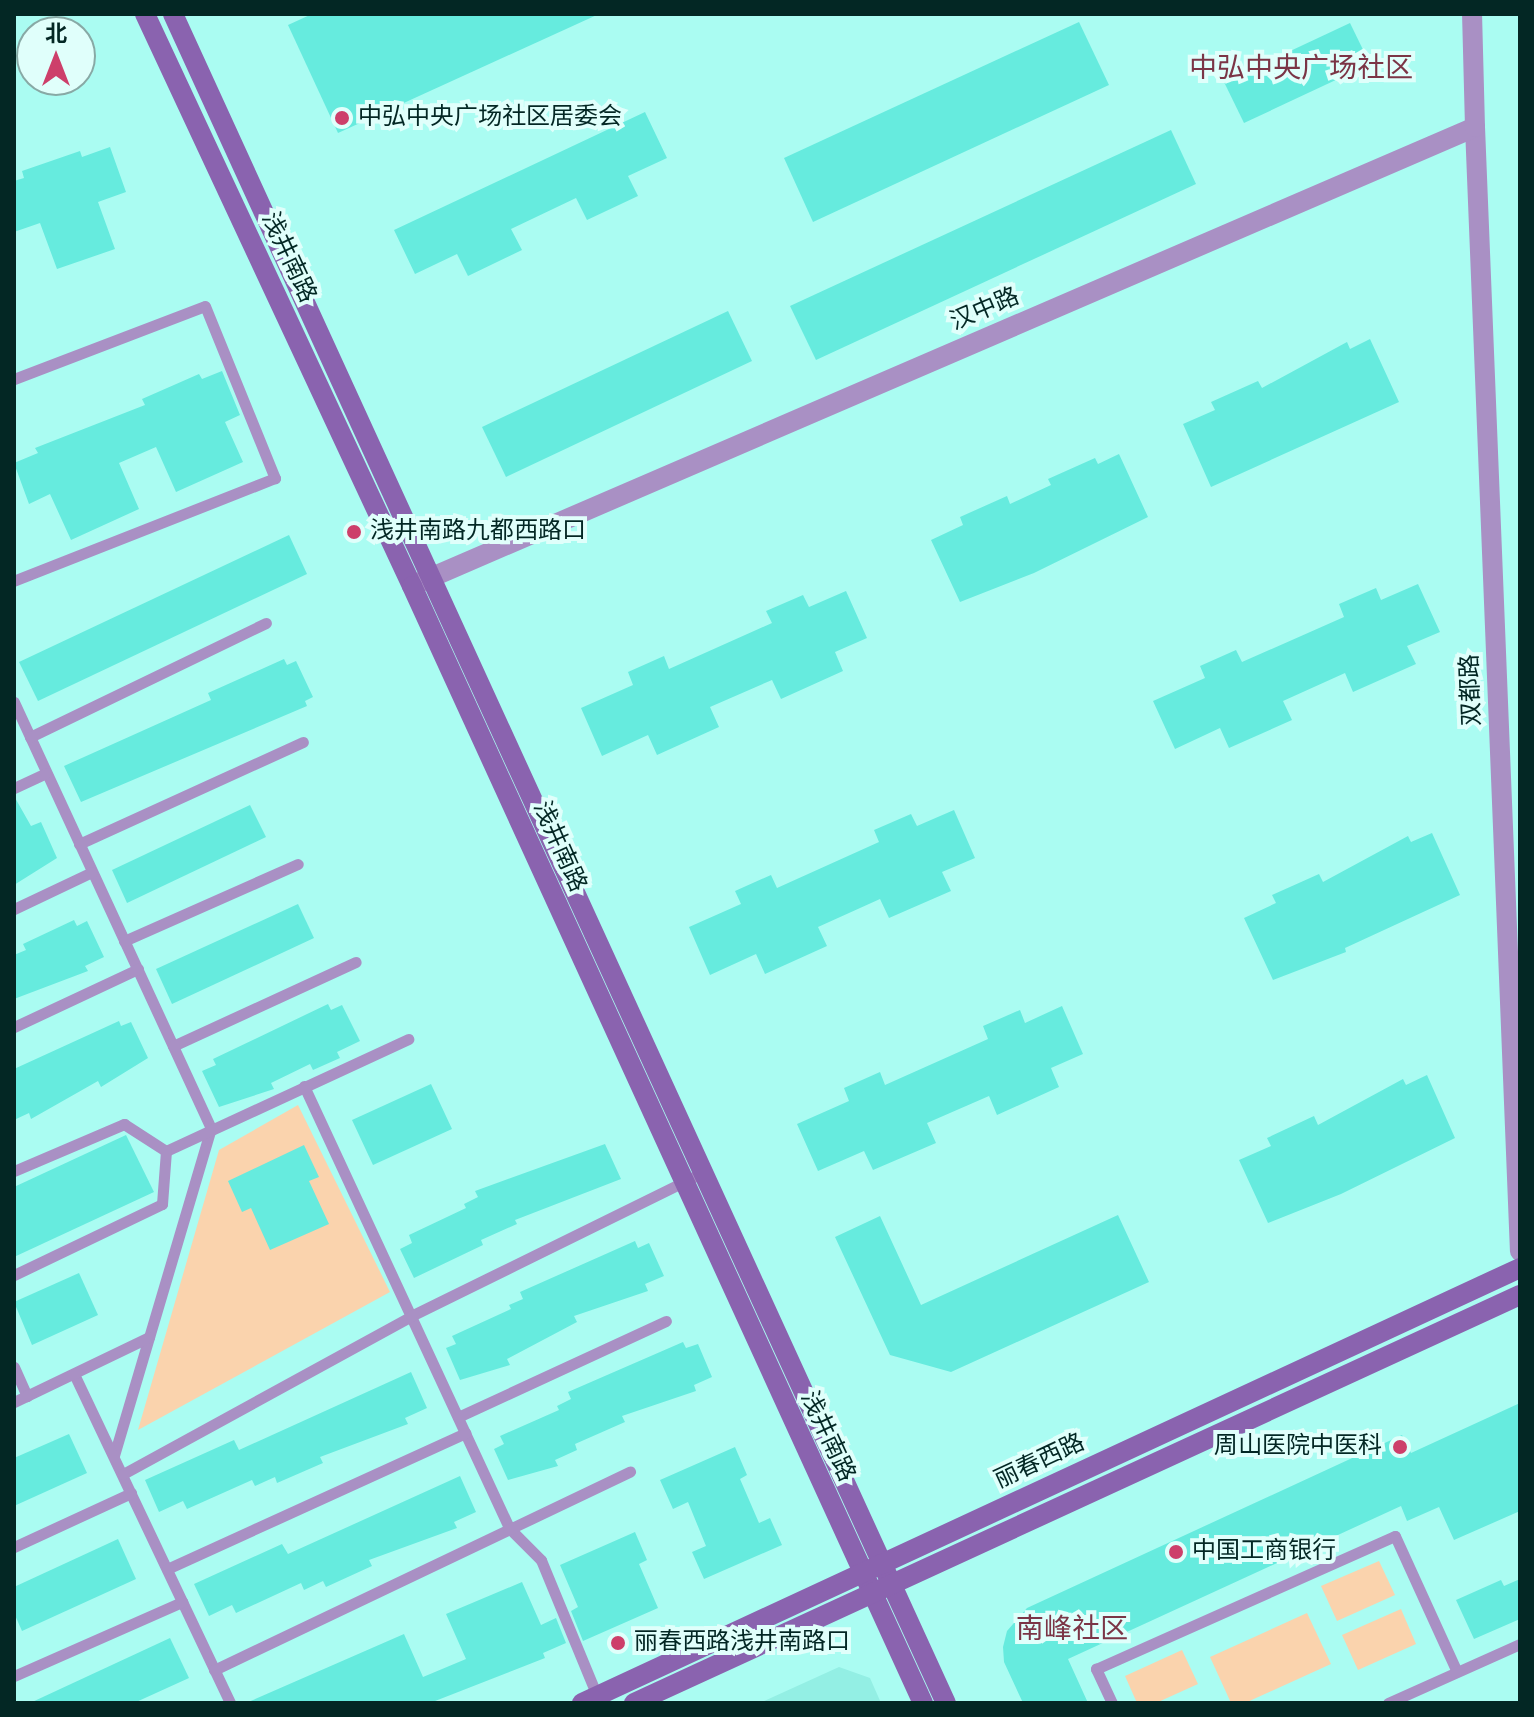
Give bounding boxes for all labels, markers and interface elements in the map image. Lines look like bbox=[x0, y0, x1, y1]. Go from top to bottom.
north arrow bbox=[16, 16, 96, 96]
text: 北 bbox=[45, 23, 67, 45]
district label: 中弘中央广场社区 bbox=[1189, 52, 1413, 86]
place label: 中弘中央广场社区居委会 bbox=[358, 104, 622, 132]
marker: 中弘中央广场社区居委会 bbox=[333, 109, 351, 127]
street label: 浅井南路 bbox=[255, 208, 321, 308]
street label: 汉中路 bbox=[946, 283, 1024, 337]
place label: 浅井南路九都西路口 bbox=[370, 518, 586, 546]
marker: 浅井南路九都西路口 bbox=[345, 523, 363, 541]
street label: 双都路 bbox=[1456, 654, 1488, 726]
street label: 浅井南路 bbox=[526, 797, 592, 897]
street label: 浅井南路 bbox=[794, 1387, 860, 1487]
street label: 丽春西路 bbox=[990, 1429, 1090, 1495]
place label: 周山医院中医科 bbox=[1214, 1433, 1382, 1461]
marker: 周山医院中医科 bbox=[1389, 1436, 1411, 1458]
place label: 中国工商银行 bbox=[1192, 1538, 1336, 1566]
marker: 中国工商银行 bbox=[1167, 1543, 1185, 1561]
district label: 南峰社区 bbox=[1016, 1613, 1128, 1647]
place label: 丽春西路浅井南路口 bbox=[634, 1629, 850, 1657]
marker: 丽春西路浅井南路口 bbox=[609, 1634, 627, 1652]

